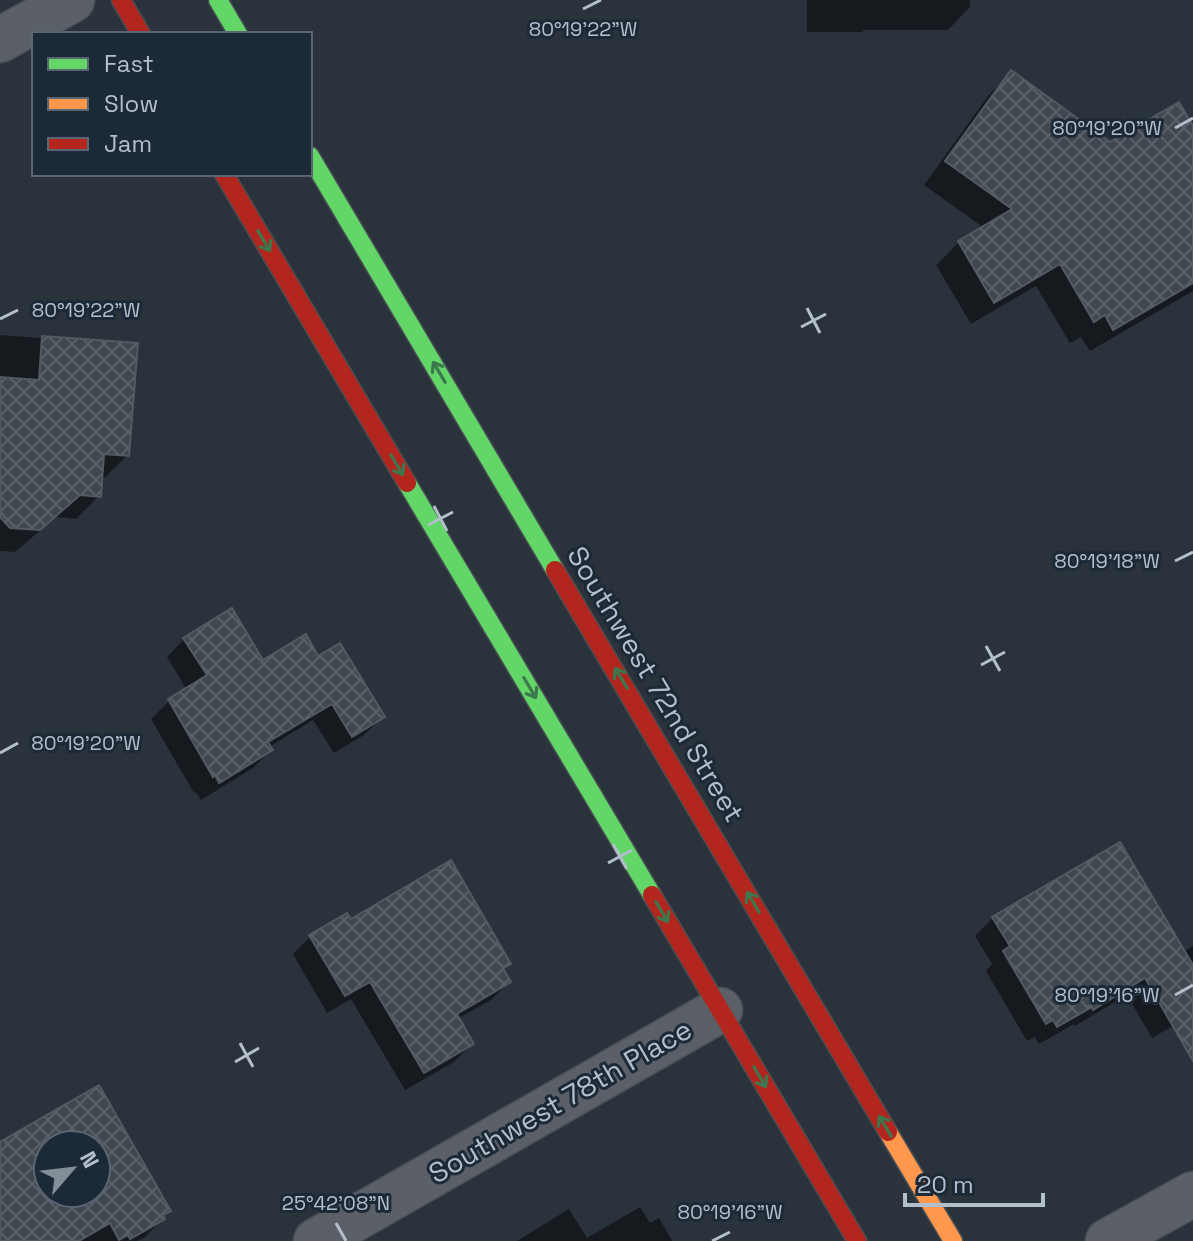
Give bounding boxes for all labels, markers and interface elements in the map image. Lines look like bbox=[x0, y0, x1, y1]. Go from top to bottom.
text: 80°19'22"W bbox=[529, 16, 637, 42]
legend bbox=[32, 32, 312, 176]
text: Fast bbox=[104, 48, 154, 79]
text: Slow bbox=[104, 88, 158, 119]
text: 80°19'20"W bbox=[1052, 115, 1162, 141]
text: Jam bbox=[104, 128, 152, 159]
one-way arrow bbox=[256, 229, 272, 252]
text: 80°19'22"W bbox=[32, 297, 140, 323]
one-way arrow bbox=[431, 361, 447, 384]
one-way arrow bbox=[389, 453, 405, 476]
street label: Southwest 72nd Street bbox=[559, 540, 753, 828]
text: 80°19'18"W bbox=[1054, 548, 1160, 574]
one-way arrow bbox=[613, 667, 629, 690]
one-way arrow bbox=[522, 676, 538, 699]
text: 80°19'20"W bbox=[31, 730, 141, 756]
one-way arrow bbox=[745, 891, 761, 914]
one-way arrow bbox=[654, 900, 670, 923]
text: 80°19'16"W bbox=[1054, 982, 1160, 1008]
street label: Southwest 78th Place bbox=[422, 1011, 698, 1191]
one-way arrow bbox=[752, 1065, 768, 1088]
one-way arrow bbox=[877, 1115, 893, 1138]
north arrow bbox=[32, 1129, 112, 1209]
text: N bbox=[74, 1147, 105, 1173]
scale bar bbox=[905, 1157, 1043, 1207]
text: 20 m bbox=[917, 1169, 974, 1200]
text: 25°42'08"N bbox=[282, 1190, 390, 1216]
text: 80°19'16"W bbox=[677, 1199, 783, 1225]

